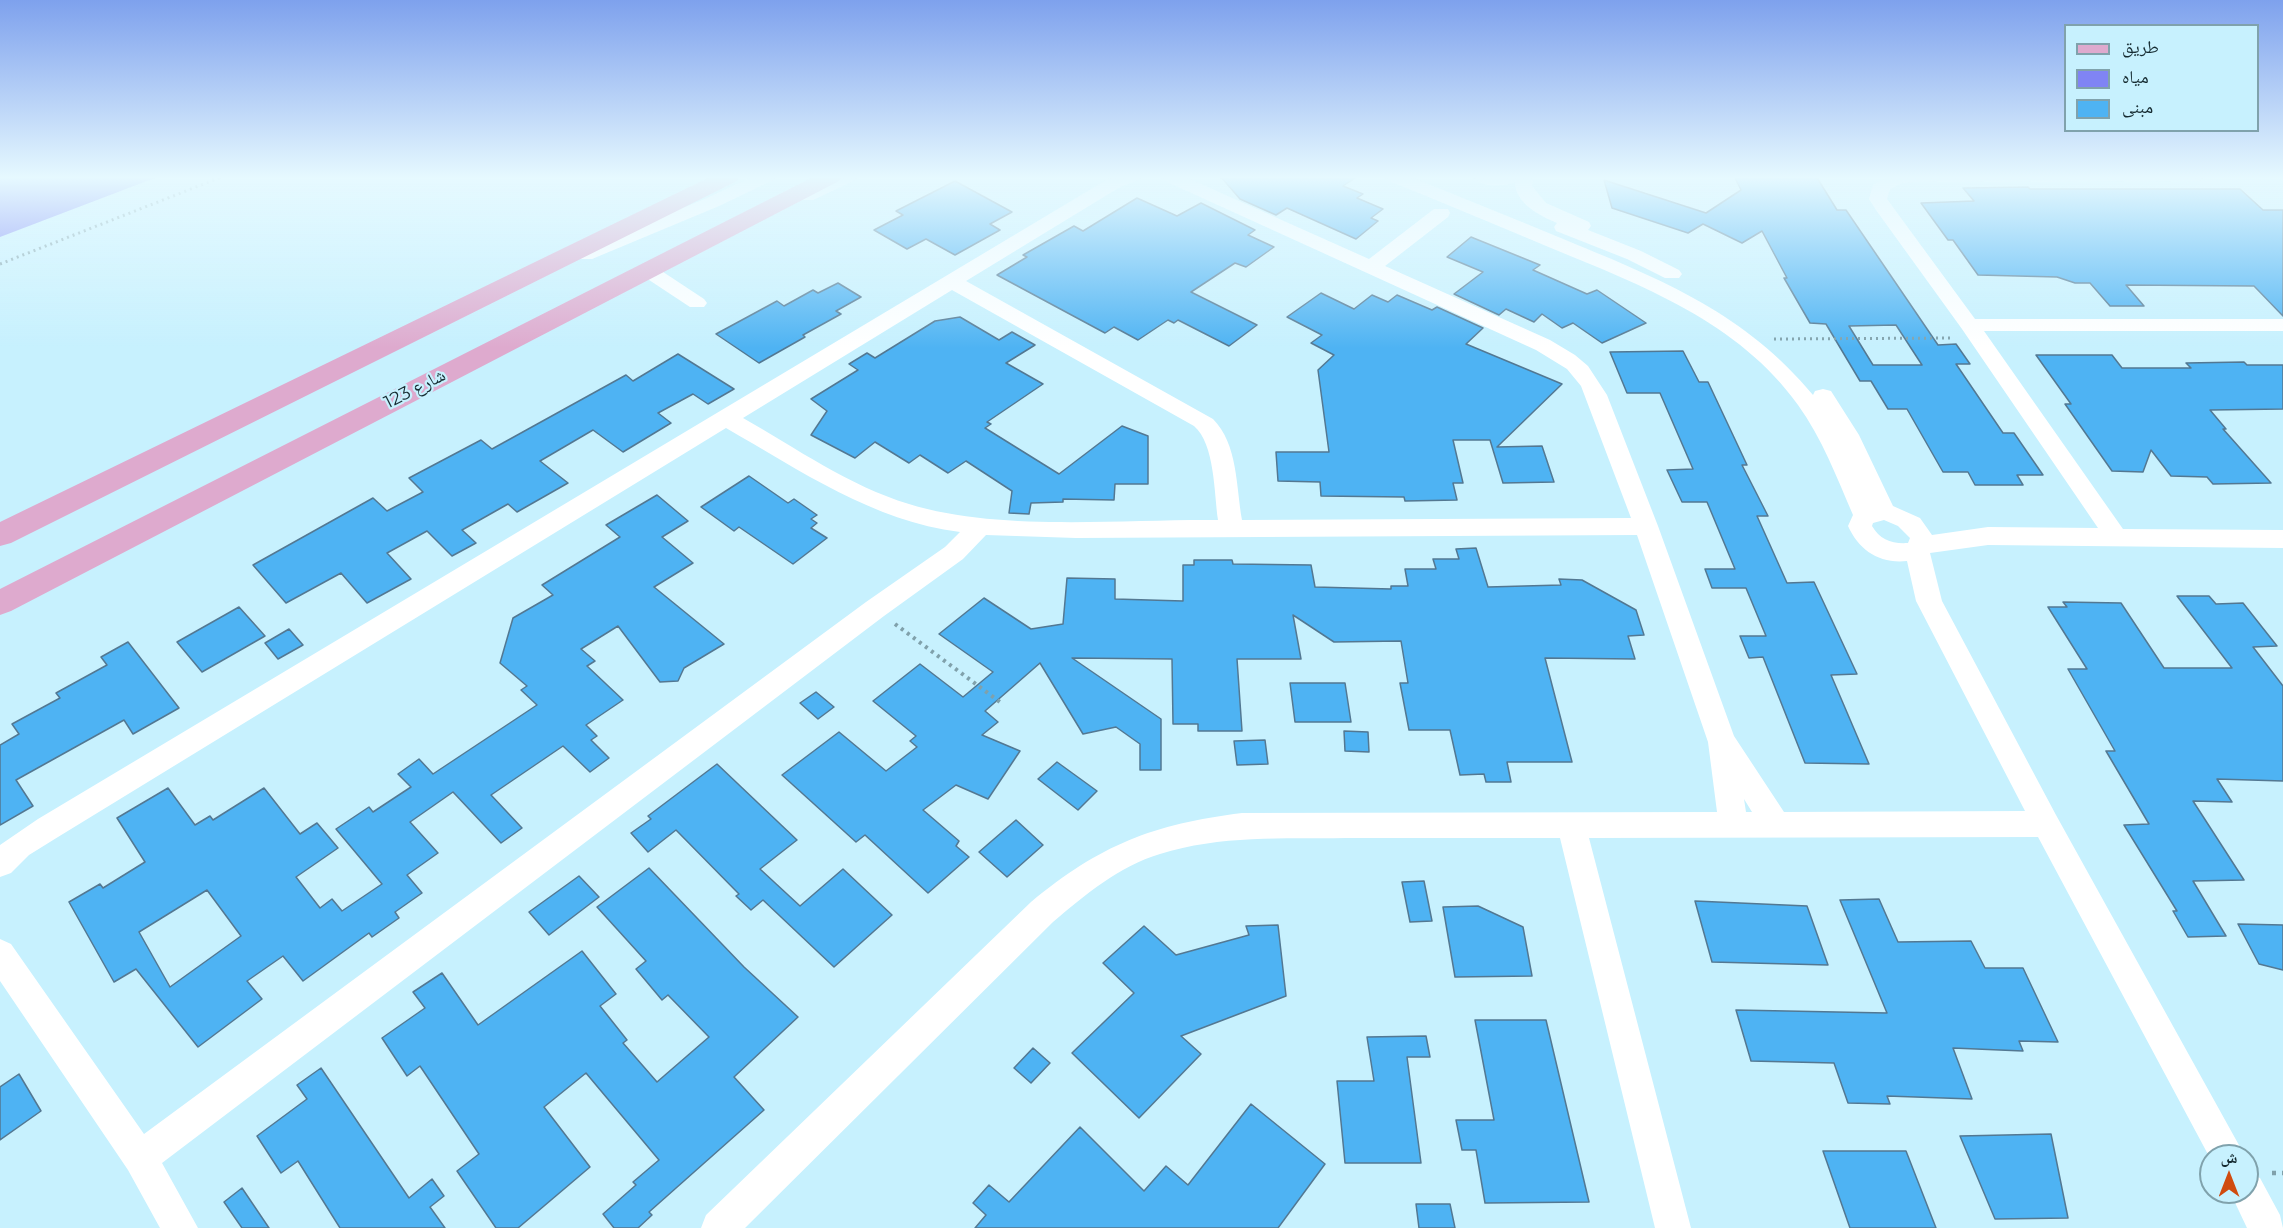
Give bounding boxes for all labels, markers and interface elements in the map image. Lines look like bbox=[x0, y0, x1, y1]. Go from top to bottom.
legend bbox=[2064, 24, 2259, 132]
text: طريق bbox=[2122, 36, 2159, 58]
text: مياه bbox=[2122, 66, 2149, 88]
text: مبنى bbox=[2122, 96, 2153, 118]
street label: شارع 123 bbox=[381, 364, 449, 414]
north arrow bbox=[2199, 1144, 2259, 1204]
text: ش bbox=[2221, 1148, 2237, 1167]

